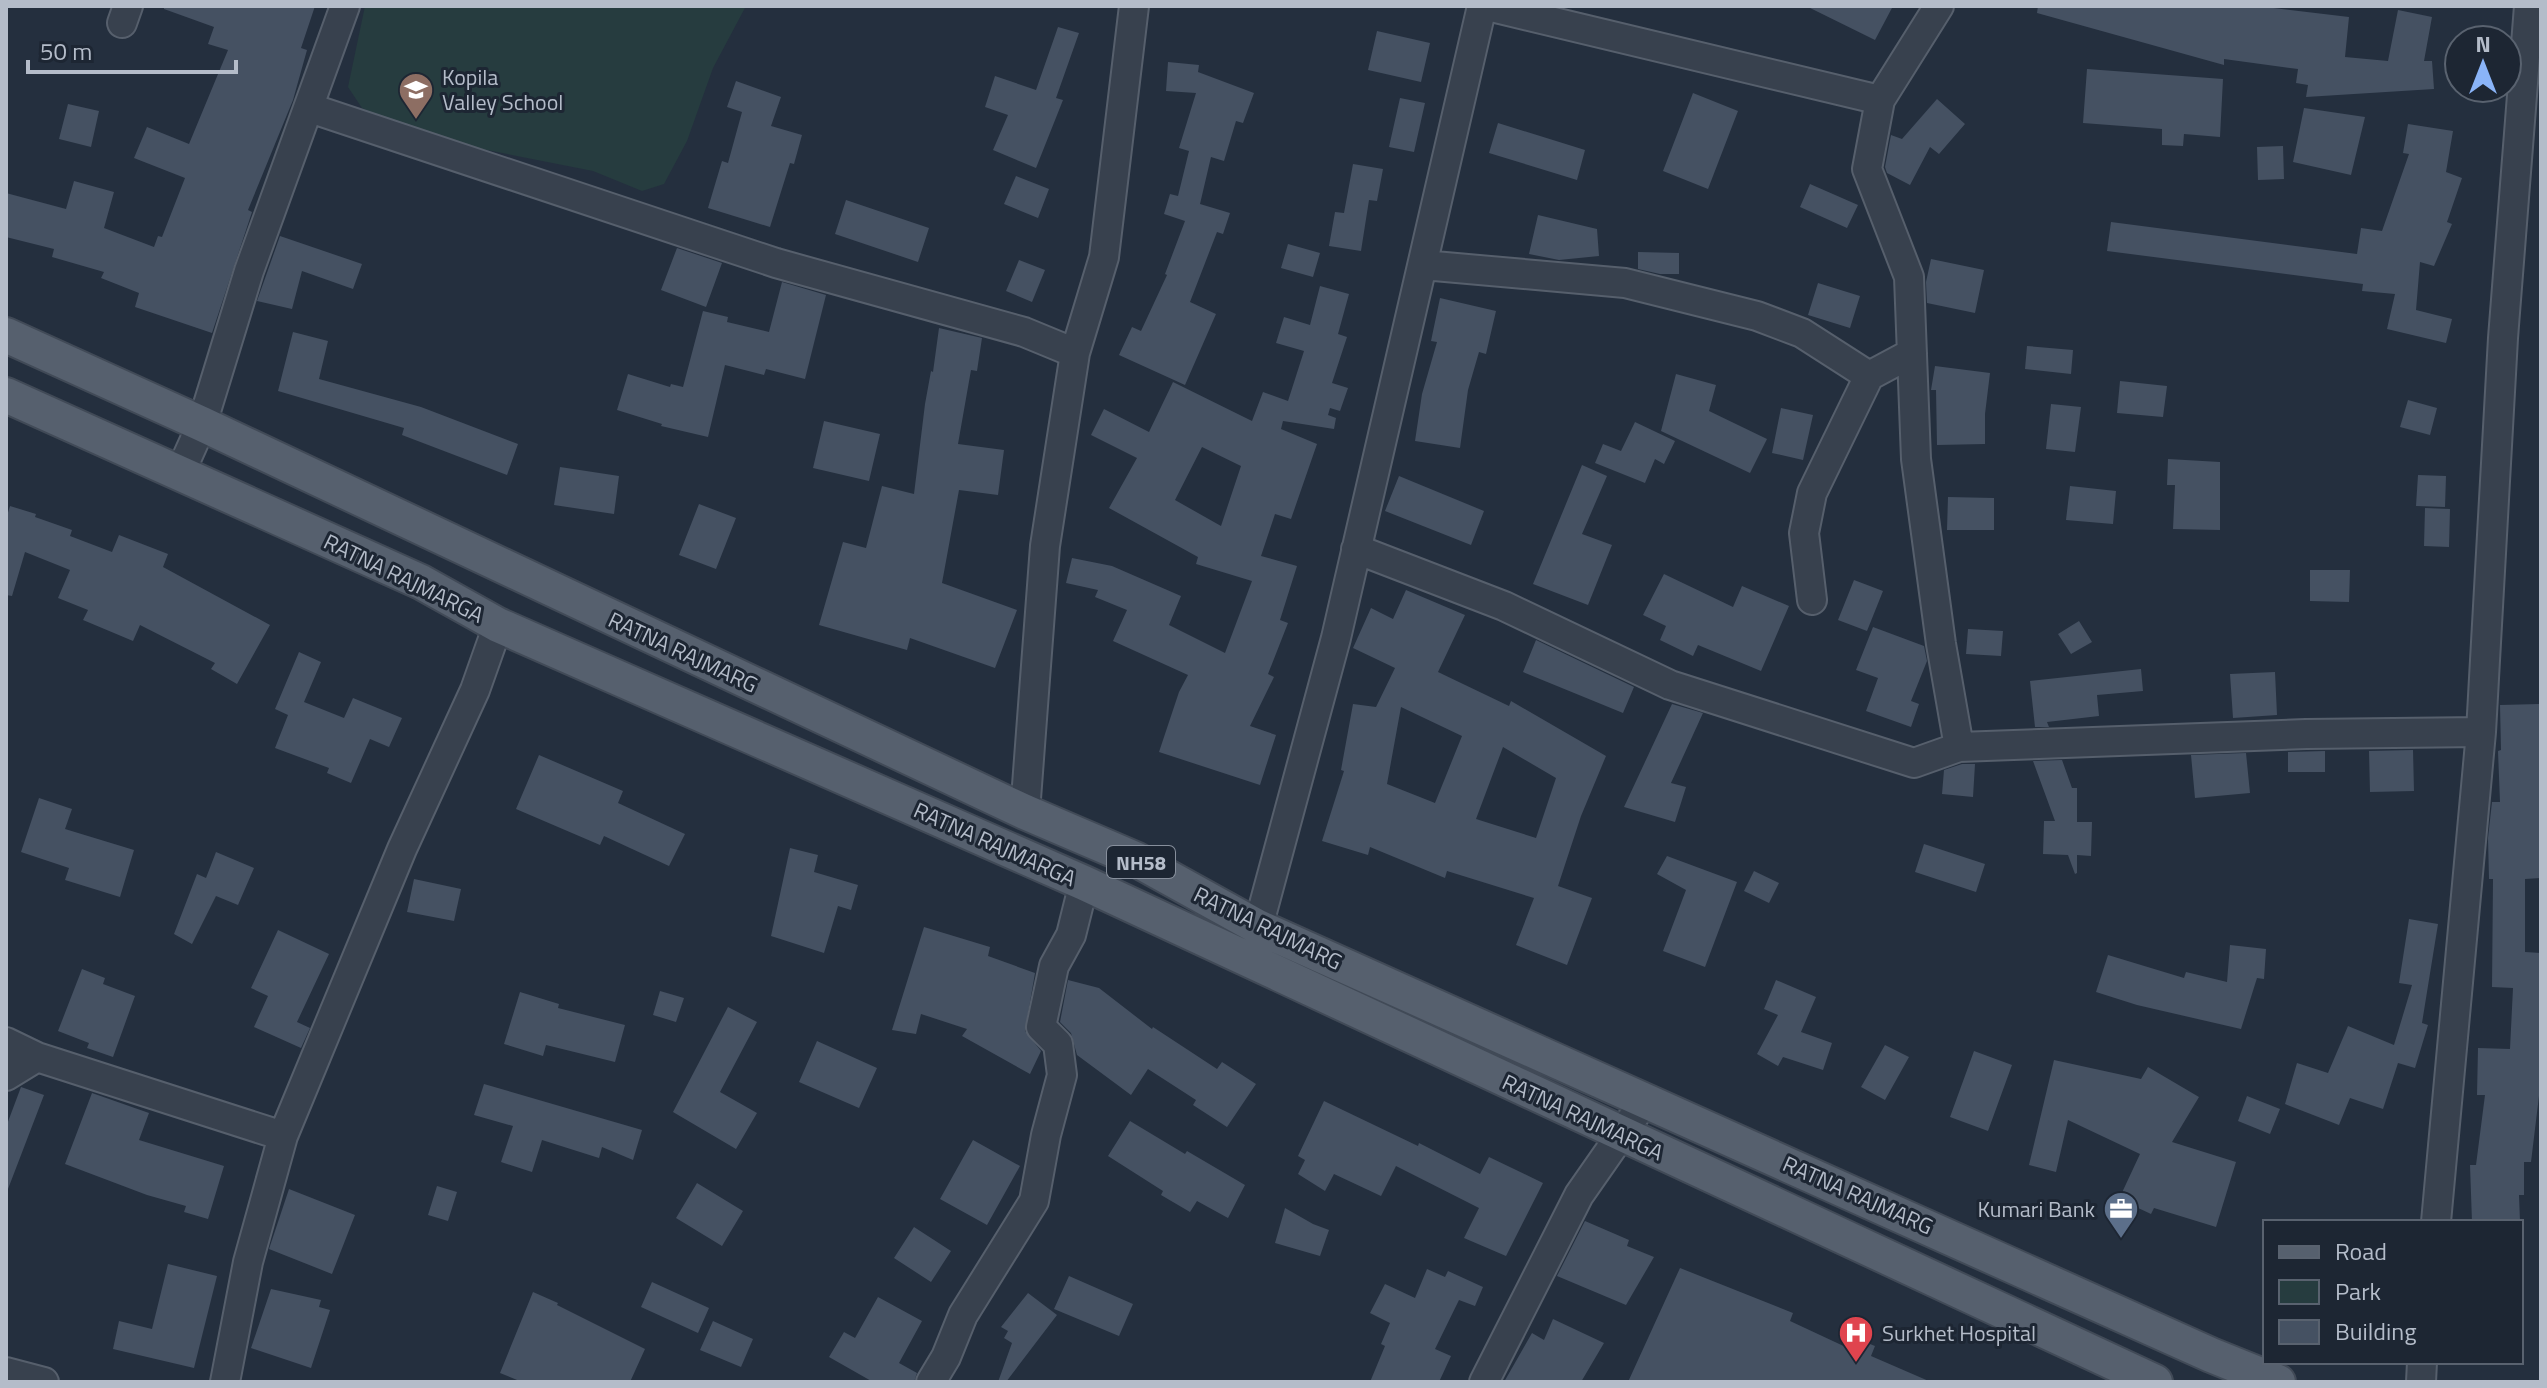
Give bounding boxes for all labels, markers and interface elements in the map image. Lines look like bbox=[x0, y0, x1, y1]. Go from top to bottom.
scale bar bbox=[28, 24, 236, 74]
north arrow bbox=[2443, 24, 2523, 104]
text: N bbox=[2475, 27, 2491, 61]
text: 50 m bbox=[40, 33, 92, 69]
place label: Kopila Valley School bbox=[442, 60, 563, 119]
school or university icon: Kopila Valley School bbox=[397, 71, 435, 121]
street label: RATNA RAJMARGA bbox=[318, 524, 490, 632]
street label: RATNA RAJMARG bbox=[603, 602, 763, 702]
street label: RATNA RAJMARGA bbox=[908, 793, 1082, 895]
road number: NH58 bbox=[1107, 846, 1175, 878]
street label: RATNA RAJMARG bbox=[1188, 877, 1348, 979]
street label: RATNA RAJMARGA bbox=[1497, 1065, 1669, 1169]
street label: RATNA RAJMARG bbox=[1777, 1147, 1939, 1243]
office icon: Kumari Bank bbox=[2102, 1190, 2140, 1240]
place label: Kumari Bank bbox=[1977, 1192, 2095, 1226]
legend bbox=[2263, 1220, 2523, 1364]
text: Road bbox=[2335, 1233, 2387, 1269]
text: Park bbox=[2335, 1273, 2381, 1309]
text: Building bbox=[2335, 1313, 2417, 1349]
hospital icon: Surkhet Hospital bbox=[1837, 1314, 1875, 1364]
place label: Surkhet Hospital bbox=[1882, 1316, 2036, 1350]

